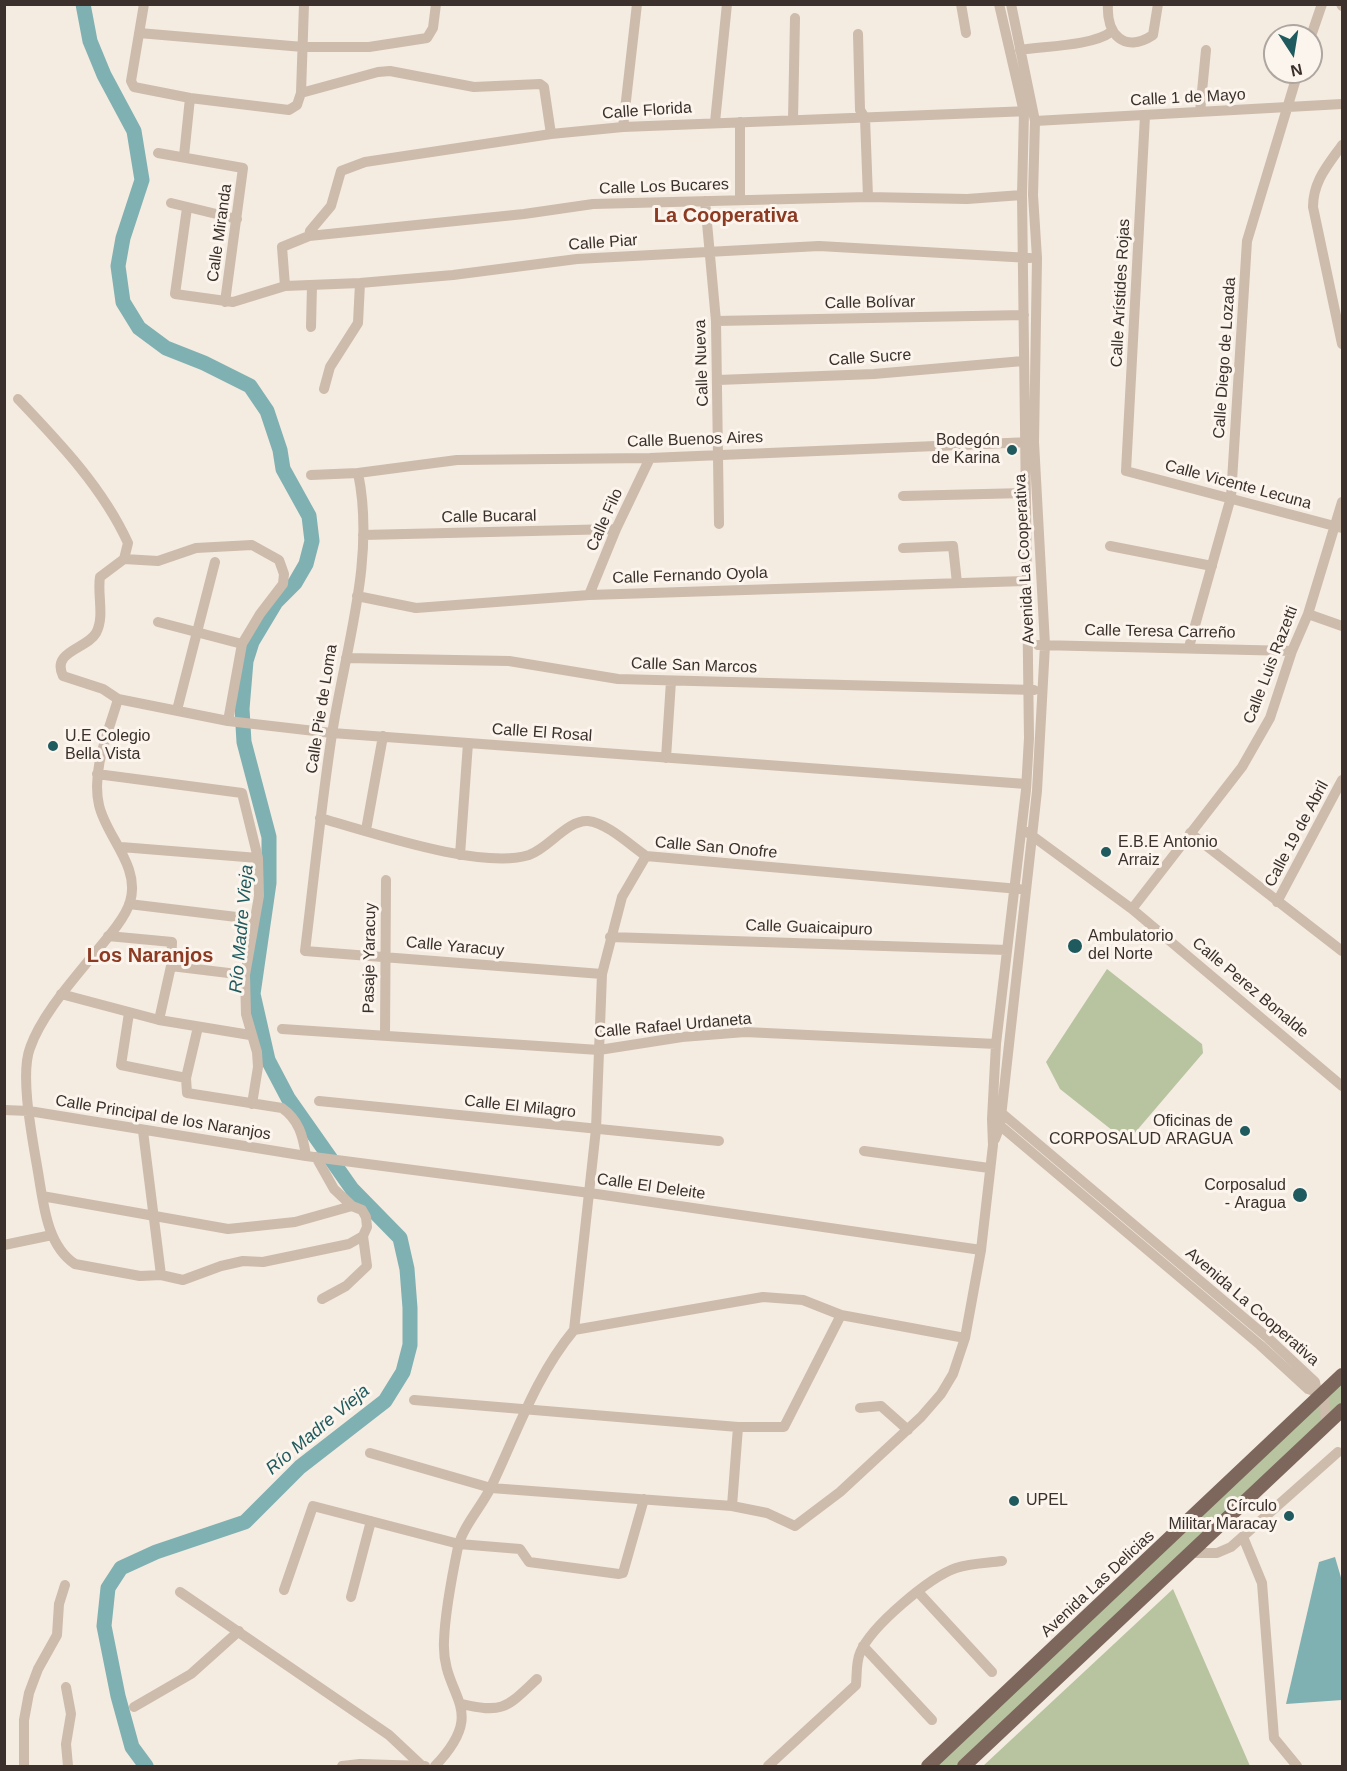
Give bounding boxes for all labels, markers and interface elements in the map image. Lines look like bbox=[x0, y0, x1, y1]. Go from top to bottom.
north arrow bbox=[1263, 24, 1323, 84]
text: N bbox=[1289, 61, 1304, 80]
street label: Calle 1 de Mayo bbox=[1130, 85, 1246, 111]
street label: Calle Florida bbox=[602, 98, 692, 124]
street label: Calle Los Bucares bbox=[599, 175, 729, 199]
street label: Calle Miranda bbox=[204, 183, 236, 283]
district label: La Cooperativa bbox=[654, 204, 798, 228]
street label: Calle Arístides Rojas bbox=[1108, 218, 1134, 368]
street label: Calle Piar bbox=[568, 231, 638, 255]
street label: Calle Diego de Lozada bbox=[1210, 277, 1240, 439]
street label: Calle Bolívar bbox=[824, 293, 916, 313]
street label: Calle Nueva bbox=[691, 319, 713, 407]
street label: Calle Sucre bbox=[828, 346, 912, 370]
street label: Calle Buenos Aires bbox=[627, 428, 763, 452]
place label: Bodegón de Karina bbox=[932, 431, 1000, 469]
marker: Bodegón de Karina bbox=[1005, 443, 1019, 457]
street label: Calle Vicente Lecuna bbox=[1163, 456, 1313, 514]
street label: Avenida La Cooperativa bbox=[1011, 473, 1039, 645]
street label: Calle Filo bbox=[583, 486, 627, 554]
street label: Calle Bucaral bbox=[441, 507, 537, 527]
street label: Calle Fernando Oyola bbox=[612, 564, 768, 588]
street label: Calle Luis Razetti bbox=[1240, 603, 1302, 727]
street label: Calle Teresa Carreño bbox=[1084, 621, 1236, 643]
street label: Calle Pie de Loma bbox=[302, 643, 342, 775]
street label: Calle San Marcos bbox=[631, 654, 757, 678]
street label: Calle El Rosal bbox=[491, 720, 593, 746]
place label: U.E Colegio Bella Vista bbox=[65, 727, 150, 765]
marker: U.E Colegio Bella Vista bbox=[46, 739, 60, 753]
street label: Calle 19 de Abril bbox=[1261, 778, 1333, 890]
street label: Calle San Onofre bbox=[654, 833, 778, 863]
place label: E.B.E Antonio Arraiz bbox=[1118, 833, 1218, 871]
marker: E.B.E Antonio Arraiz bbox=[1099, 845, 1113, 859]
water label: Río Madre Vieja bbox=[226, 864, 258, 994]
street label: Pasaje Yaracuy bbox=[359, 902, 381, 1014]
street label: Calle Guaicaipuro bbox=[745, 916, 873, 940]
place label: Ambulatorio del Norte bbox=[1088, 927, 1173, 965]
street label: Calle Yaracuy bbox=[405, 933, 505, 961]
street label: Calle Perez Bonalde bbox=[1188, 934, 1312, 1042]
marker: Ambulatorio del Norte bbox=[1066, 937, 1084, 955]
district label: Los Naranjos bbox=[87, 944, 213, 968]
street label: Calle Rafael Urdaneta bbox=[594, 1010, 752, 1042]
street label: Calle Principal de los Naranjos bbox=[54, 1091, 272, 1145]
street label: Calle El Milagro bbox=[463, 1092, 577, 1122]
place label: Oficinas de CORPOSALUD ARAGUA bbox=[1049, 1112, 1233, 1150]
marker: Oficinas de CORPOSALUD ARAGUA bbox=[1238, 1124, 1252, 1138]
street label: Calle El Deleite bbox=[596, 1170, 706, 1204]
place label: Corposalud - Aragua bbox=[1204, 1176, 1286, 1214]
marker: Corposalud - Aragua bbox=[1291, 1186, 1309, 1204]
street label: Avenida La Cooperativa bbox=[1181, 1244, 1323, 1370]
water label: Río Madre Vieja bbox=[262, 1380, 374, 1480]
place label: UPEL bbox=[1026, 1491, 1068, 1511]
marker: UPEL bbox=[1007, 1494, 1021, 1508]
place label: Círculo Militar Maracay bbox=[1169, 1497, 1277, 1535]
marker: Círculo Militar Maracay bbox=[1282, 1509, 1296, 1523]
street label: Avenida Las Delicias bbox=[1037, 1526, 1159, 1642]

